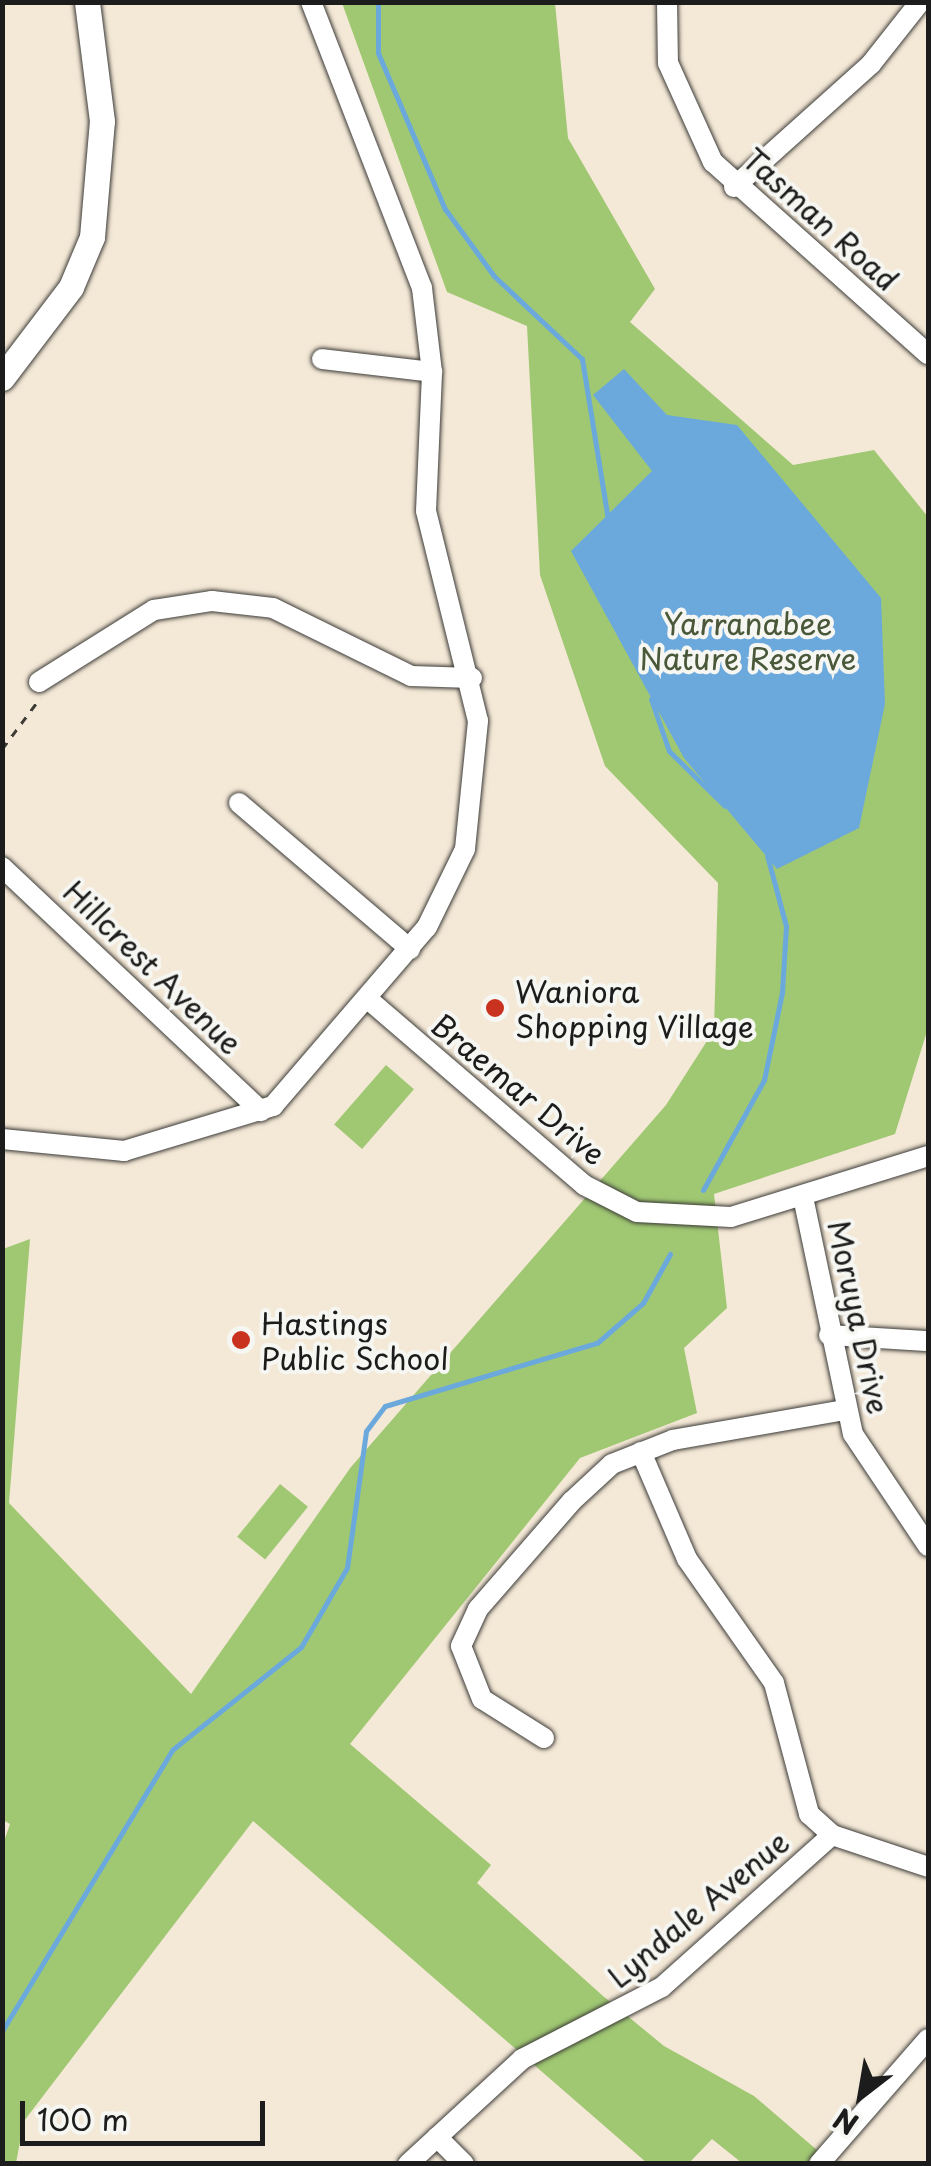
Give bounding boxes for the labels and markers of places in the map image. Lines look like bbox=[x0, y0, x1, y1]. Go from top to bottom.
place label: Waniora Shopping Village bbox=[515, 973, 754, 1044]
marker: Waniora Shopping Village bbox=[484, 997, 506, 1019]
place label: Hastings Public School bbox=[261, 1305, 450, 1376]
marker: Hastings Public School bbox=[230, 1329, 252, 1351]

